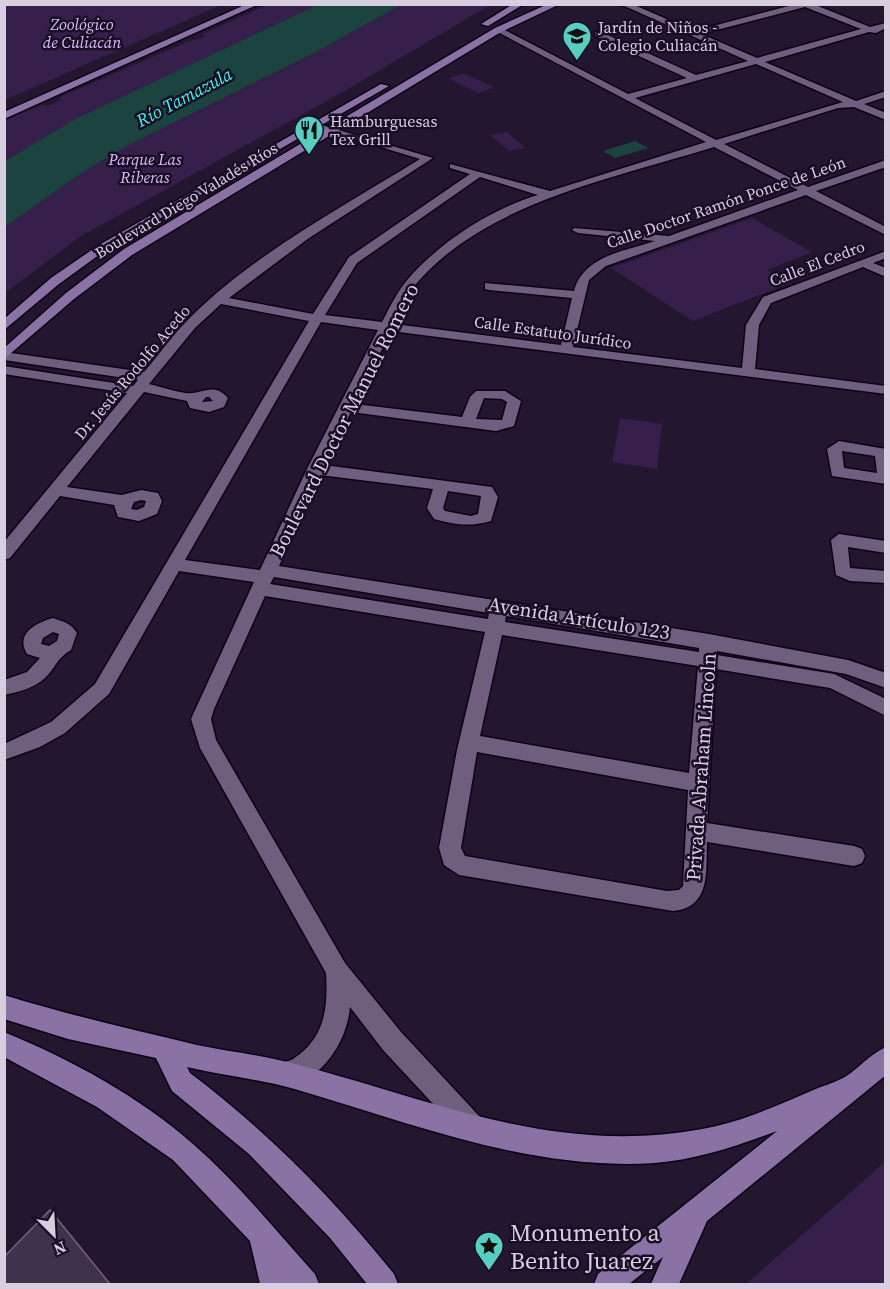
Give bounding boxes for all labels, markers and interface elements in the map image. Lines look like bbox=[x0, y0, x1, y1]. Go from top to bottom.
park label: Zoológico de Culiacán bbox=[43, 13, 121, 53]
place label: Jardín de Niños - Colegio Culiacán bbox=[597, 16, 718, 56]
school or university icon: Jardín de Niños - Colegio Culiacán bbox=[561, 20, 593, 62]
water label: Río Tamazula bbox=[131, 61, 237, 133]
place label: Hamburguesas Tex Grill bbox=[330, 110, 437, 150]
restaurant icon: Hamburguesas Tex Grill bbox=[293, 114, 325, 156]
street label: Boulevard Diego Valadés Ríos bbox=[90, 137, 282, 263]
park label: Parque Las Riberas bbox=[108, 148, 182, 188]
street label: Calle Doctor Ramón Ponce de León bbox=[603, 151, 849, 253]
street label: Calle El Cedro bbox=[766, 235, 868, 291]
street label: Boulevard Doctor Manuel Romero bbox=[263, 278, 425, 562]
street label: Dr. Jesús Rodolfo Acedo bbox=[69, 300, 195, 444]
street label: Calle Estatuto Jurídico bbox=[473, 310, 633, 354]
street label: Avenida Artículo 123 bbox=[486, 590, 672, 646]
street label: Privada Abraham Lincoln bbox=[679, 652, 723, 882]
north arrow bbox=[24, 1205, 84, 1265]
place label: Monumento a Benito Juarez bbox=[510, 1216, 661, 1277]
place icon: Monumento a Benito Juarez bbox=[473, 1230, 505, 1272]
text: N bbox=[50, 1236, 70, 1261]

